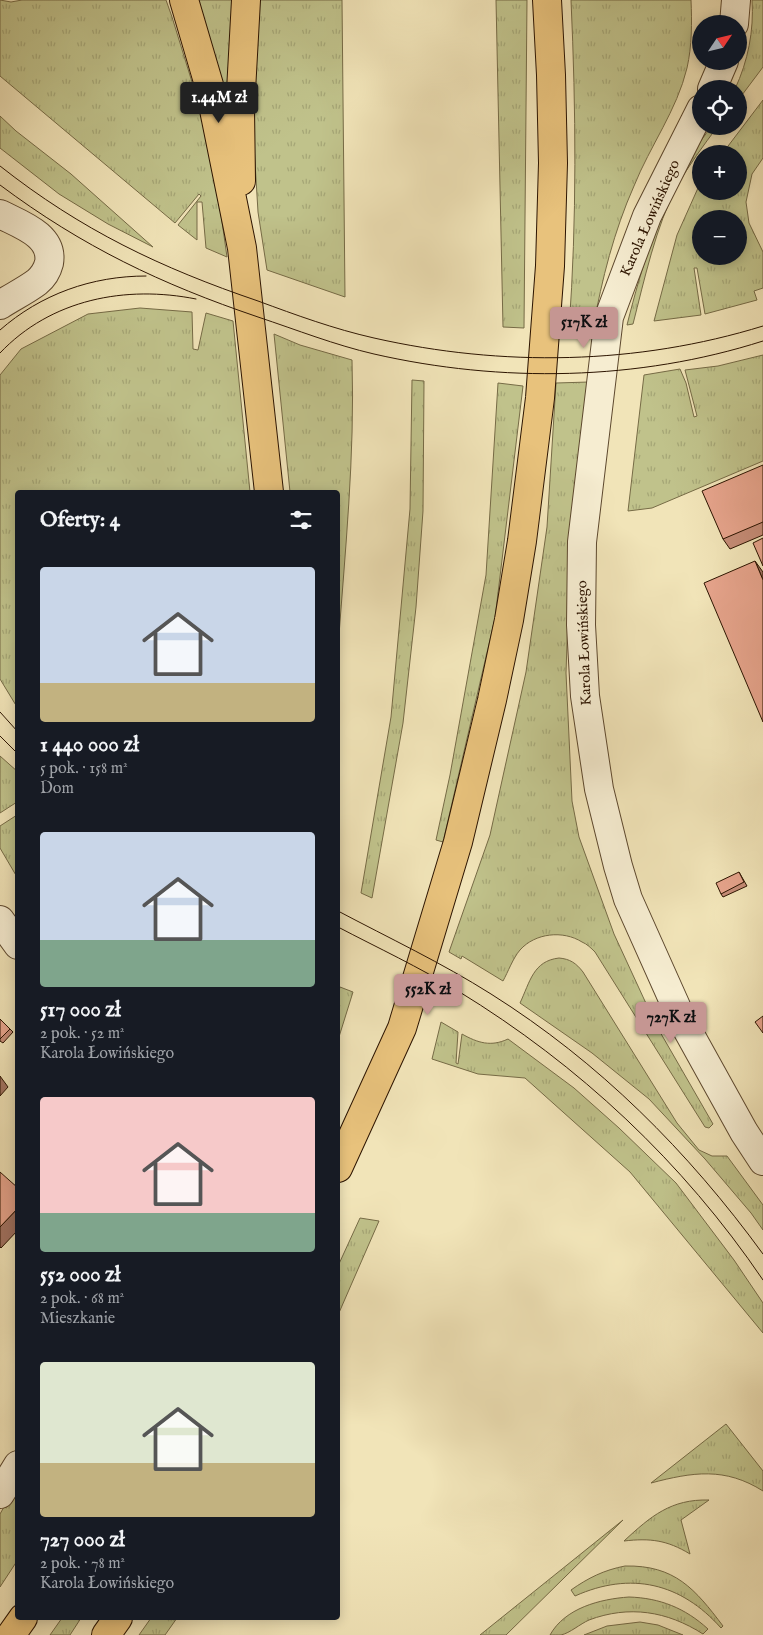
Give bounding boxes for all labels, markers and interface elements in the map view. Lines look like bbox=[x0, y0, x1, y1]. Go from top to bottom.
north arrow bbox=[692, 15, 748, 70]
map controls bbox=[692, 15, 747, 265]
button: locate bbox=[692, 80, 747, 135]
pin: 1.44M zł bbox=[167, 82, 271, 124]
text: 1.44M zł bbox=[191, 88, 247, 108]
button: + bbox=[692, 145, 747, 200]
street label: Karola Łowińskiego bbox=[616, 157, 684, 279]
button: − bbox=[692, 210, 747, 265]
pin: 517K zł bbox=[538, 306, 630, 349]
text: 517K zł bbox=[561, 313, 607, 333]
icon: filters bbox=[287, 506, 315, 534]
text: Oferty: 4 bbox=[40, 507, 120, 534]
street label: Karola Łowińskiego bbox=[572, 580, 596, 706]
icon: home bbox=[133, 599, 223, 689]
text: 1 440 000 zł bbox=[40, 732, 139, 759]
text: 5 pok. · 158 m² bbox=[40, 759, 128, 779]
text: Dom bbox=[40, 779, 74, 799]
icon: home bbox=[133, 864, 223, 954]
pin: 552K zł bbox=[382, 974, 474, 1016]
text: 552K zł bbox=[405, 980, 451, 1000]
text: 517 000 zł bbox=[40, 997, 121, 1024]
pin: 727K zł bbox=[625, 1002, 717, 1044]
text: 727K zł bbox=[646, 1008, 696, 1028]
text: 2 pok. · 52 m² bbox=[40, 1024, 125, 1044]
text: Karola Łowińskiego bbox=[40, 1044, 174, 1064]
icon: home bbox=[133, 1129, 223, 1219]
text: 552 000 zł bbox=[40, 1262, 121, 1289]
text: 2 pok. · 68 m² bbox=[40, 1289, 124, 1309]
text: Mieszkanie bbox=[40, 1309, 115, 1329]
icon: home bbox=[133, 1394, 223, 1484]
text: 727 000 zł bbox=[40, 1527, 125, 1554]
text: 2 pok. · 78 m² bbox=[40, 1554, 125, 1574]
text: Karola Łowińskiego bbox=[40, 1574, 174, 1594]

